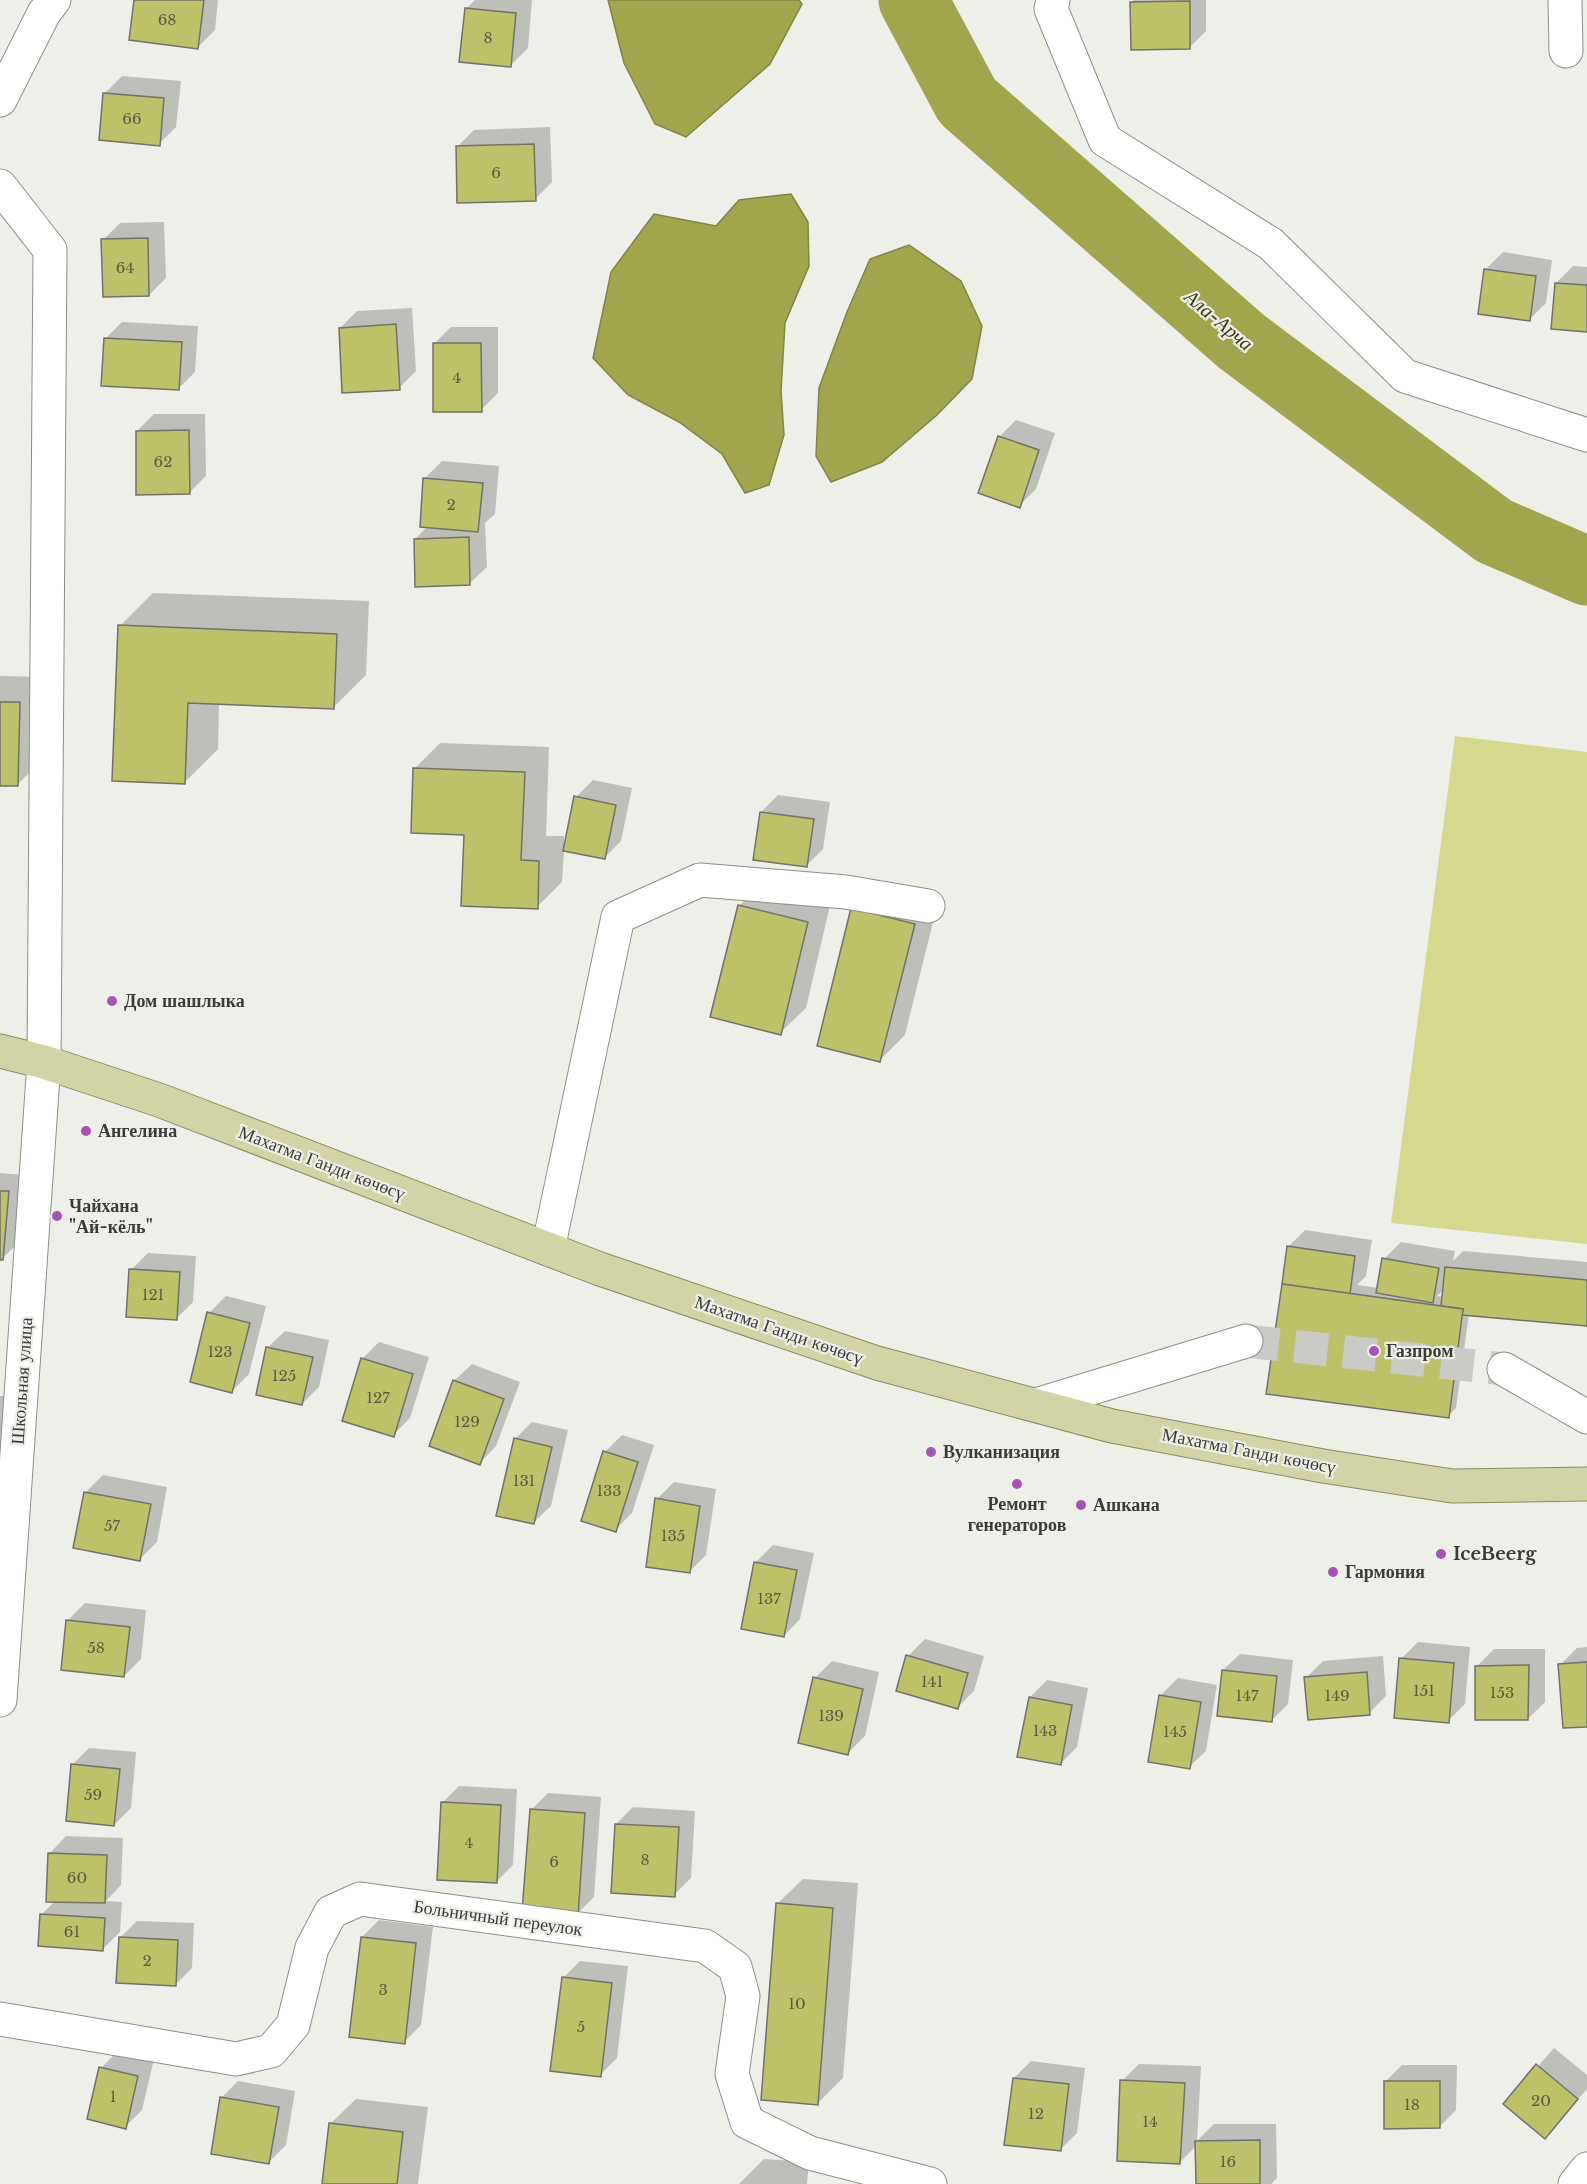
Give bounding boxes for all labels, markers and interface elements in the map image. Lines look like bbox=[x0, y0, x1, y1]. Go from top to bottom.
house number: 68 bbox=[158, 10, 176, 29]
house number: 8 bbox=[483, 28, 493, 47]
house number: 66 bbox=[122, 109, 142, 128]
house number: 6 bbox=[491, 163, 501, 182]
house number: 64 bbox=[116, 258, 134, 277]
water label: Ала-Арча bbox=[1178, 283, 1258, 356]
house number: 4 bbox=[453, 368, 461, 387]
house number: 62 bbox=[154, 452, 172, 471]
house number: 2 bbox=[446, 495, 456, 514]
place label: Дом шашлыка bbox=[124, 990, 245, 1012]
marker: Дом шашлыка bbox=[105, 994, 119, 1008]
place label: Ангелина bbox=[98, 1120, 177, 1142]
street label: Махатма Ганди көчөсү bbox=[235, 1121, 409, 1205]
marker: Ангелина bbox=[79, 1124, 93, 1138]
place label: Чайхана "Ай-кёль" bbox=[69, 1195, 153, 1238]
marker: Чайхана "Ай-кёль" bbox=[50, 1209, 64, 1223]
house number: 121 bbox=[142, 1285, 164, 1304]
street label: Махатма Ганди көчөсү bbox=[692, 1291, 866, 1369]
street label: Школьная улица bbox=[7, 1317, 37, 1445]
place label: Газпром bbox=[1386, 1340, 1453, 1362]
house number: 123 bbox=[207, 1342, 233, 1361]
marker: Газпром bbox=[1367, 1344, 1381, 1358]
house number: 125 bbox=[272, 1366, 296, 1385]
house number: 127 bbox=[366, 1388, 390, 1407]
house number: 129 bbox=[454, 1412, 480, 1431]
street label: Махатма Ганди көчөсү bbox=[1160, 1423, 1338, 1479]
place label: Вулканизация bbox=[943, 1441, 1060, 1463]
marker: Вулканизация bbox=[924, 1445, 938, 1459]
house number: 131 bbox=[513, 1471, 535, 1490]
marker: Ремонт генераторов bbox=[1010, 1477, 1024, 1491]
house number: 133 bbox=[596, 1481, 622, 1500]
place label: Ремонт генераторов bbox=[968, 1493, 1067, 1536]
place label: Ашкана bbox=[1093, 1494, 1160, 1516]
marker: Ашкана bbox=[1074, 1498, 1088, 1512]
house number: 57 bbox=[104, 1516, 120, 1535]
house number: 135 bbox=[661, 1526, 685, 1545]
place label: IceBeerg bbox=[1453, 1543, 1537, 1565]
marker: IceBeerg bbox=[1434, 1547, 1448, 1561]
place label: Гармония bbox=[1345, 1561, 1425, 1583]
marker: Гармония bbox=[1326, 1565, 1340, 1579]
house number: 137 bbox=[757, 1589, 781, 1608]
house number: 58 bbox=[87, 1638, 105, 1657]
house number: 141 bbox=[921, 1672, 943, 1691]
house number: 151 bbox=[1413, 1681, 1435, 1700]
house number: 153 bbox=[1490, 1683, 1514, 1702]
house number: 147 bbox=[1236, 1686, 1259, 1705]
house number: 149 bbox=[1324, 1686, 1350, 1705]
house number: 139 bbox=[818, 1706, 844, 1725]
house number: 143 bbox=[1033, 1721, 1057, 1740]
house number: 145 bbox=[1163, 1722, 1187, 1741]
house number: 59 bbox=[84, 1785, 102, 1804]
house number: 4 bbox=[465, 1833, 473, 1852]
house number: 8 bbox=[640, 1850, 650, 1869]
house number: 6 bbox=[549, 1852, 559, 1871]
house number: 60 bbox=[67, 1868, 87, 1887]
street label: Больничный переулок bbox=[412, 1895, 584, 1941]
house number: 61 bbox=[64, 1922, 80, 1941]
house number: 2 bbox=[142, 1951, 152, 1970]
house number: 3 bbox=[378, 1980, 388, 1999]
house number: 10 bbox=[788, 1994, 806, 2013]
house number: 5 bbox=[577, 2017, 585, 2036]
house number: 1 bbox=[110, 2087, 116, 2106]
house number: 20 bbox=[1531, 2091, 1551, 2110]
house number: 18 bbox=[1404, 2095, 1420, 2114]
house number: 12 bbox=[1028, 2104, 1044, 2123]
house number: 14 bbox=[1142, 2112, 1158, 2131]
house number: 16 bbox=[1220, 2152, 1236, 2171]

